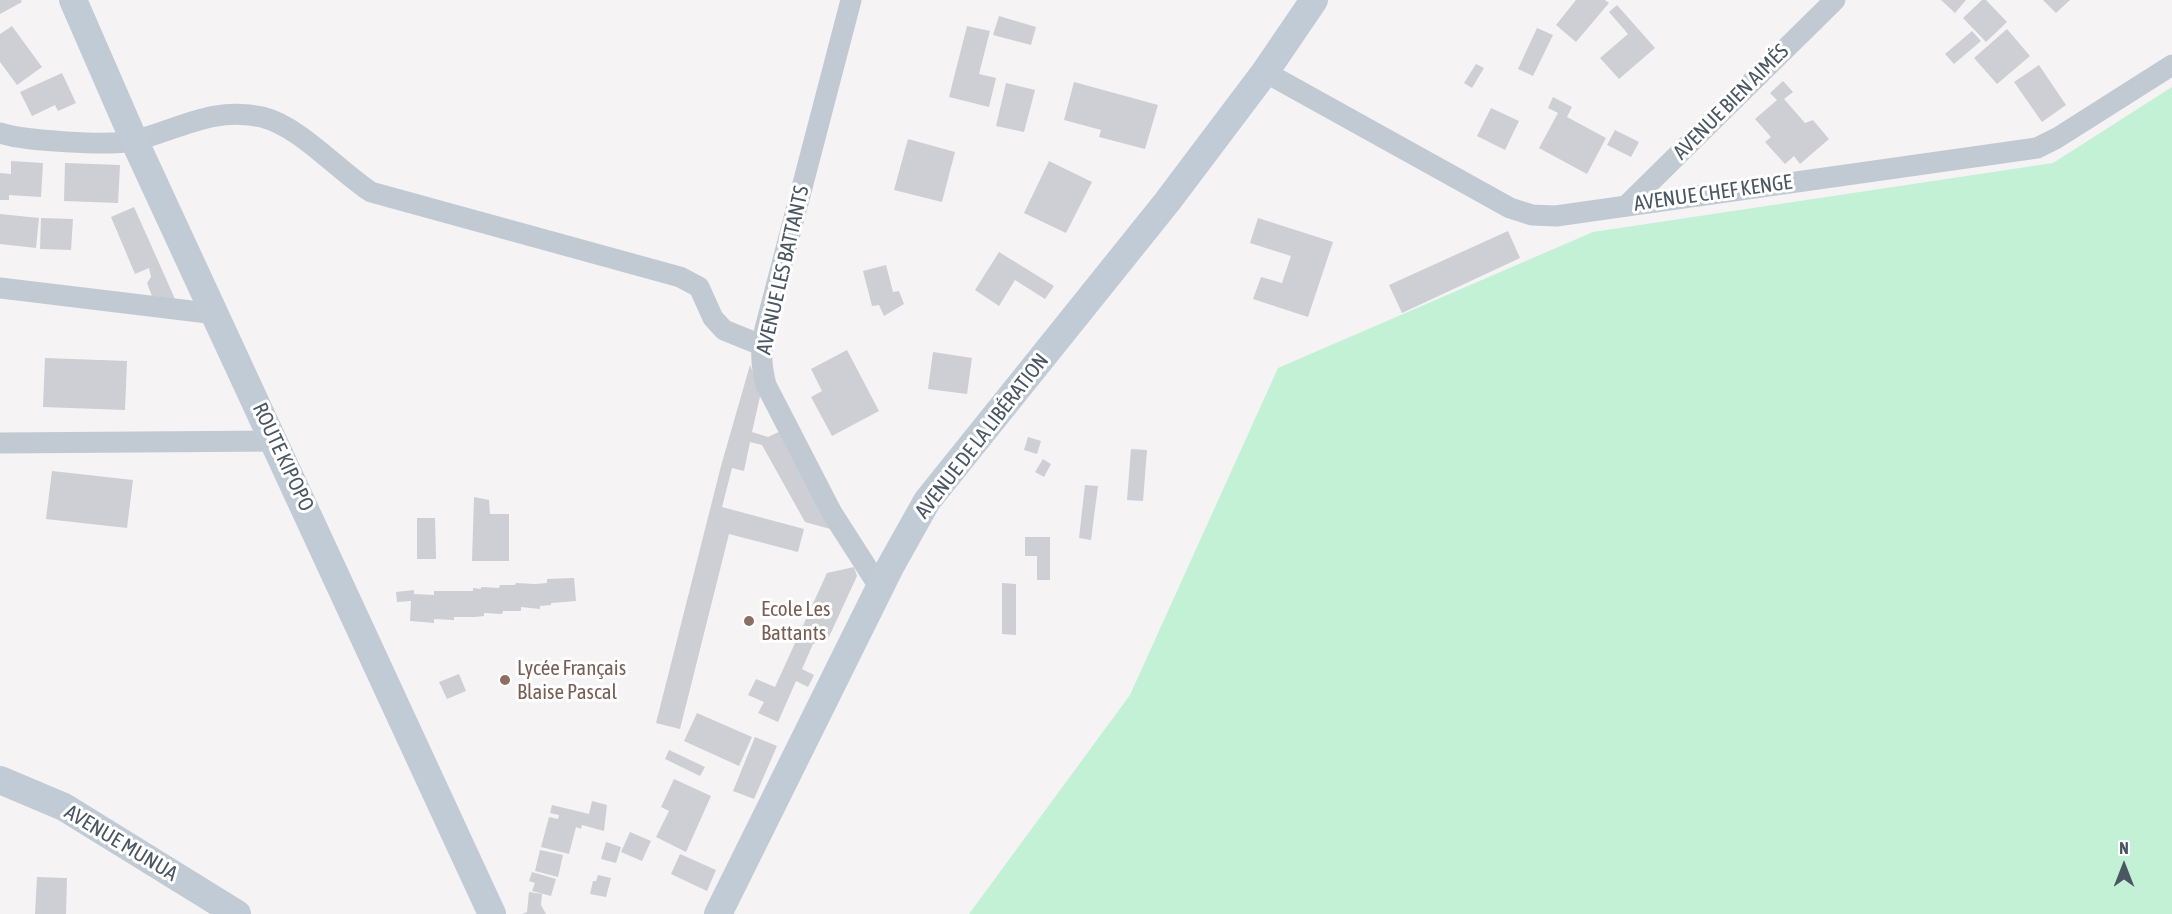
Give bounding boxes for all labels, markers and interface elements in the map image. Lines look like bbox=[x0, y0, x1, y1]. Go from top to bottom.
street label: AVENUE BIEN AIMÉS bbox=[1668, 39, 1794, 165]
street label: AVENUE CHEF KENGE bbox=[1632, 169, 1794, 217]
street label: AVENUE LES BATTANTS bbox=[751, 183, 815, 357]
street label: AVENUE DE LA LIBÉRATION bbox=[910, 349, 1054, 523]
street label: ROUTE KIPOPO bbox=[247, 399, 319, 515]
place label: Ecole Les Battants bbox=[761, 596, 830, 646]
marker: Ecole Les Battants bbox=[742, 614, 756, 628]
place label: Lycée Français Blaise Pascal bbox=[517, 655, 626, 705]
marker: Lycée Français Blaise Pascal bbox=[498, 673, 512, 687]
street label: AVENUE MUNUA bbox=[60, 799, 182, 887]
north arrow bbox=[2094, 836, 2154, 896]
text: N bbox=[2119, 839, 2129, 857]

